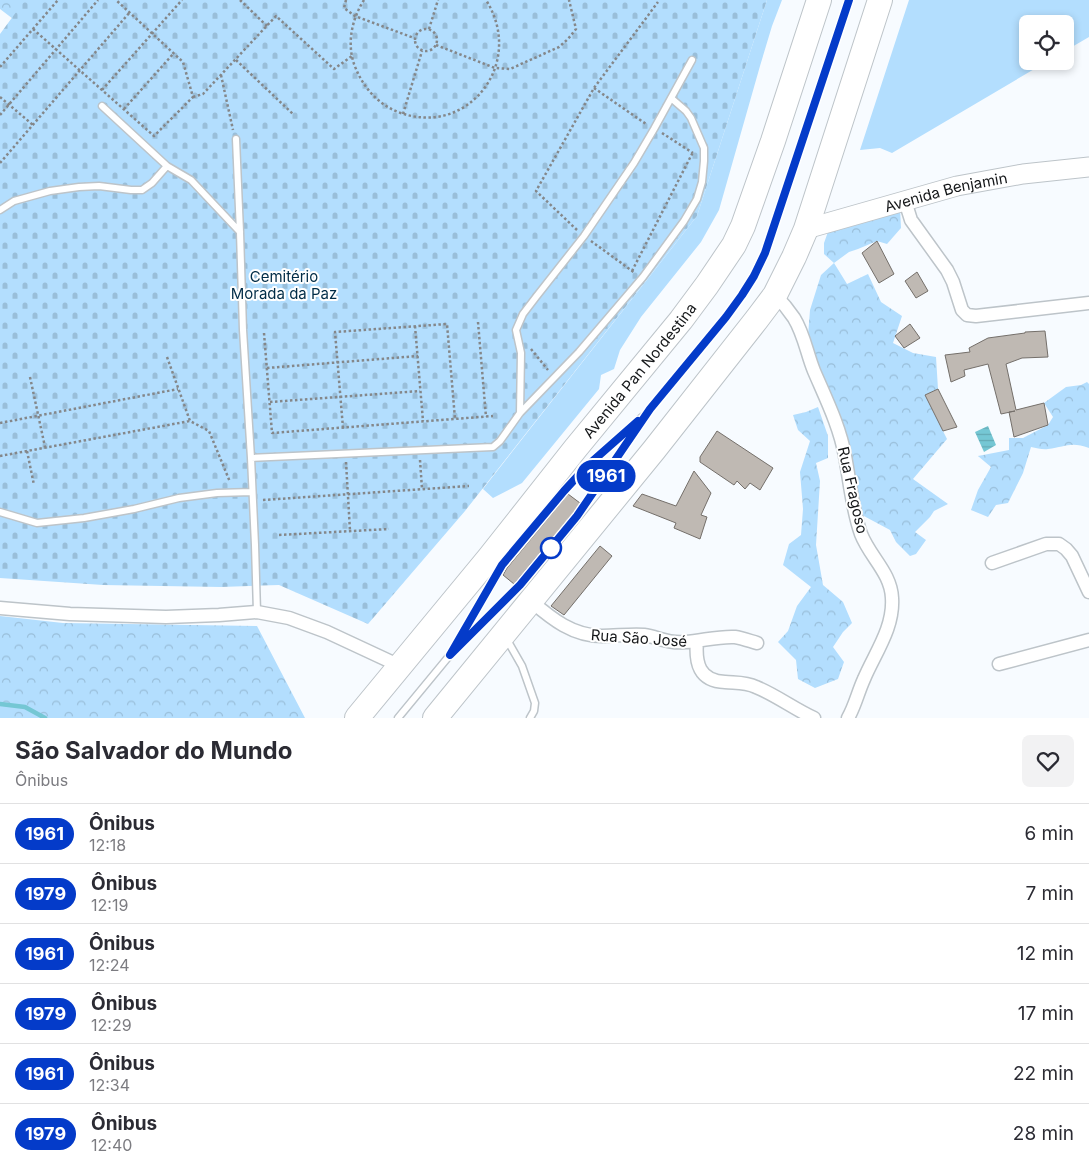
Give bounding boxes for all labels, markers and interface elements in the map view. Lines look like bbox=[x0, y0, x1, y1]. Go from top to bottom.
map controls bbox=[1019, 15, 1074, 70]
button: locate bbox=[1019, 15, 1074, 70]
street label: Avenida Benjamin bbox=[882, 168, 1009, 216]
park label: Cemitério Morada da Paz bbox=[231, 267, 337, 303]
street label: Avenida Pan Nordestina bbox=[579, 299, 700, 442]
street label: Rua Fragoso bbox=[834, 445, 872, 535]
line badge: 1961 bbox=[571, 460, 641, 492]
text: 1961 bbox=[587, 465, 625, 486]
unlabelled marker bbox=[540, 537, 562, 559]
street label: Rua São José bbox=[590, 625, 688, 651]
button: heart bbox=[1022, 735, 1074, 787]
text: São Salvador do Mundo bbox=[15, 736, 292, 765]
text: Ônibus bbox=[15, 770, 68, 790]
text: Ônibus bbox=[89, 812, 155, 835]
text: 6 min bbox=[1024, 822, 1074, 845]
text: 1961 bbox=[25, 823, 64, 844]
text: 12:18 bbox=[89, 835, 126, 855]
text: Ônibus bbox=[91, 872, 157, 895]
text: 7 min bbox=[1025, 882, 1074, 905]
text: 1979 bbox=[25, 883, 66, 904]
text: 12:19 bbox=[91, 895, 128, 915]
text: Ônibus bbox=[89, 932, 155, 955]
text: 12 min bbox=[1017, 942, 1074, 965]
text: 1961 bbox=[25, 943, 64, 964]
text: 12:24 bbox=[89, 955, 130, 975]
text: Ônibus bbox=[91, 992, 157, 1015]
text: 17 min bbox=[1018, 1002, 1074, 1025]
text: 1979 bbox=[25, 1003, 66, 1024]
text: 12:29 bbox=[91, 1015, 132, 1035]
text: Ônibus bbox=[89, 1052, 155, 1075]
text: 22 min bbox=[1013, 1062, 1074, 1085]
text: 1961 bbox=[25, 1063, 64, 1084]
text: 12:34 bbox=[89, 1075, 130, 1095]
text: Ônibus bbox=[91, 1112, 157, 1135]
text: 28 min bbox=[1013, 1122, 1074, 1145]
text: 1979 bbox=[25, 1123, 66, 1144]
text: 12:40 bbox=[91, 1135, 132, 1155]

